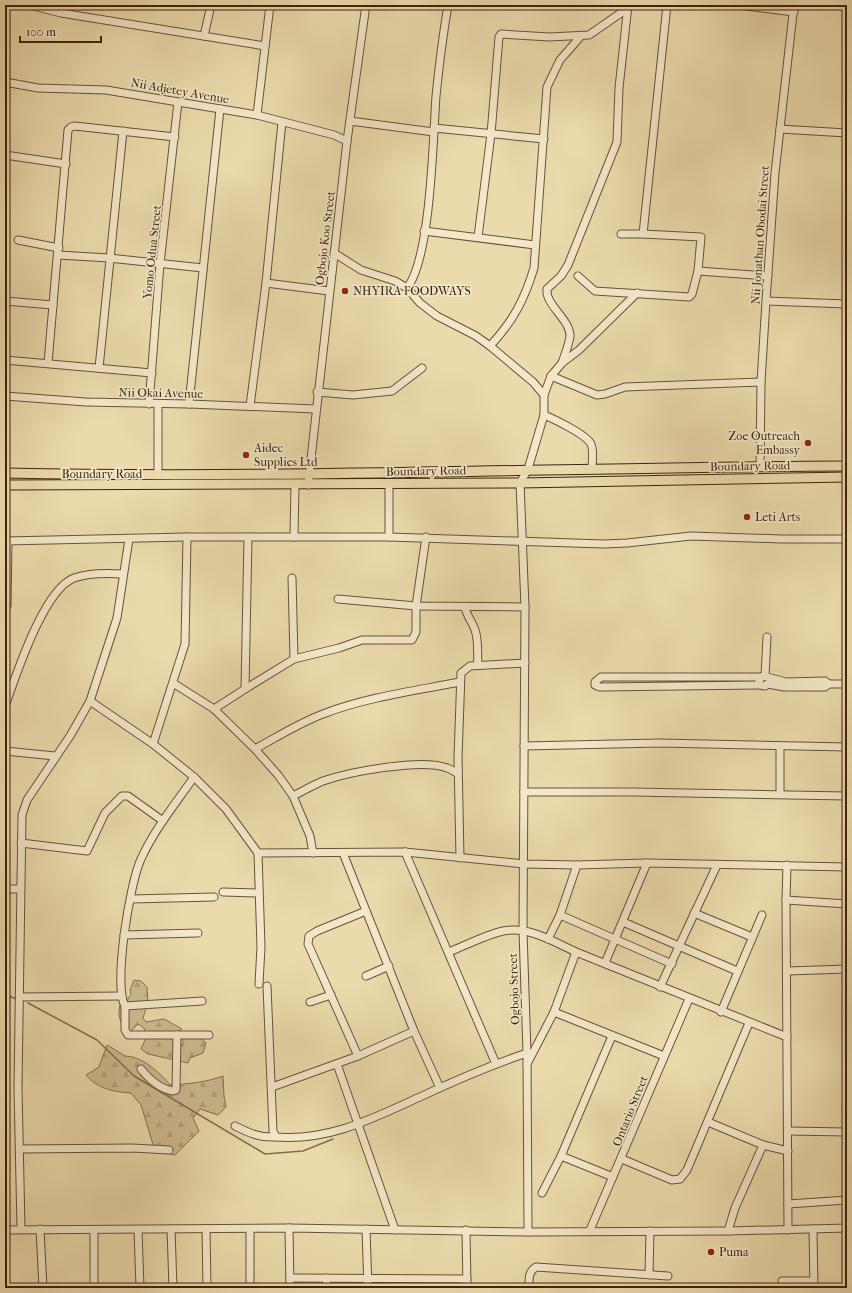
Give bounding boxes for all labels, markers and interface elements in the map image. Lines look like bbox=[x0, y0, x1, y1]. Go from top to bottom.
scale bar bbox=[20, 18, 101, 44]
text: 100 m bbox=[26, 25, 56, 39]
street label: Nii Adjetey Avenue bbox=[130, 75, 230, 107]
street label: Nii Jonathan Obodai Street bbox=[748, 164, 772, 305]
street label: Ogbojo Koo Street bbox=[312, 189, 338, 286]
street label: Yomo Odua Street bbox=[140, 204, 164, 301]
place label: NHYIRA FOODWAYS bbox=[353, 284, 471, 298]
marker: NHYIRA FOODWAYS bbox=[340, 286, 350, 296]
street label: Nii Okai Avenue bbox=[119, 385, 203, 401]
place label: Zoe Outreach Embassy bbox=[728, 429, 801, 457]
marker: Zoe Outreach Embassy bbox=[803, 438, 813, 448]
place label: Aidec Supplies Ltd bbox=[253, 441, 318, 469]
marker: Aidec Supplies Ltd bbox=[241, 450, 251, 460]
street label: Boundary Road bbox=[710, 458, 791, 474]
street label: Boundary Road bbox=[386, 463, 467, 479]
street label: Boundary Road bbox=[62, 467, 143, 481]
place label: Leti Arts bbox=[755, 510, 801, 524]
marker: Leti Arts bbox=[742, 512, 752, 522]
street label: Ogbojo Street bbox=[506, 952, 522, 1025]
street label: Ontario Street bbox=[609, 1073, 651, 1148]
place label: Puma bbox=[719, 1245, 749, 1259]
marker: Puma bbox=[706, 1247, 716, 1257]

